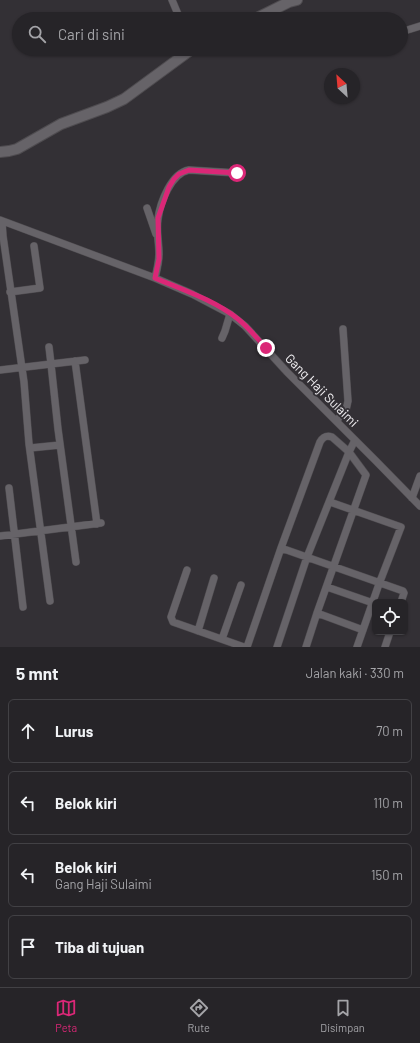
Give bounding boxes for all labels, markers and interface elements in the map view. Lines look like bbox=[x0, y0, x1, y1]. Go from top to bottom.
search box bbox=[12, 12, 408, 56]
icon: search bbox=[26, 23, 48, 45]
text: Cari di sini bbox=[58, 25, 125, 43]
north arrow bbox=[324, 68, 360, 104]
route start bbox=[228, 164, 246, 182]
route end bbox=[257, 339, 275, 357]
street label: Gang Haji Sulaimi bbox=[282, 350, 362, 430]
map controls bbox=[372, 599, 408, 635]
button: locate bbox=[372, 599, 408, 635]
text: 5 mnt bbox=[16, 663, 59, 683]
text: Jalan kaki · 330 m bbox=[306, 665, 404, 681]
icon: ahead bbox=[17, 720, 39, 742]
text: Lurus bbox=[55, 722, 93, 740]
text: 70 m bbox=[376, 723, 403, 739]
icon: left bbox=[17, 792, 39, 814]
text: Belok kiri bbox=[55, 794, 117, 812]
text: 110 m bbox=[373, 795, 403, 811]
text: Belok kiri bbox=[55, 858, 117, 876]
icon: left bbox=[17, 864, 39, 886]
text: 150 m bbox=[371, 867, 403, 883]
text: Gang Haji Sulaimi bbox=[55, 876, 152, 892]
icon: arrive bbox=[17, 936, 39, 958]
text: Tiba di tujuan bbox=[55, 938, 144, 956]
tab: Peta bbox=[55, 997, 77, 1034]
tab: Rute bbox=[188, 997, 210, 1034]
tab: Disimpan bbox=[320, 997, 365, 1034]

